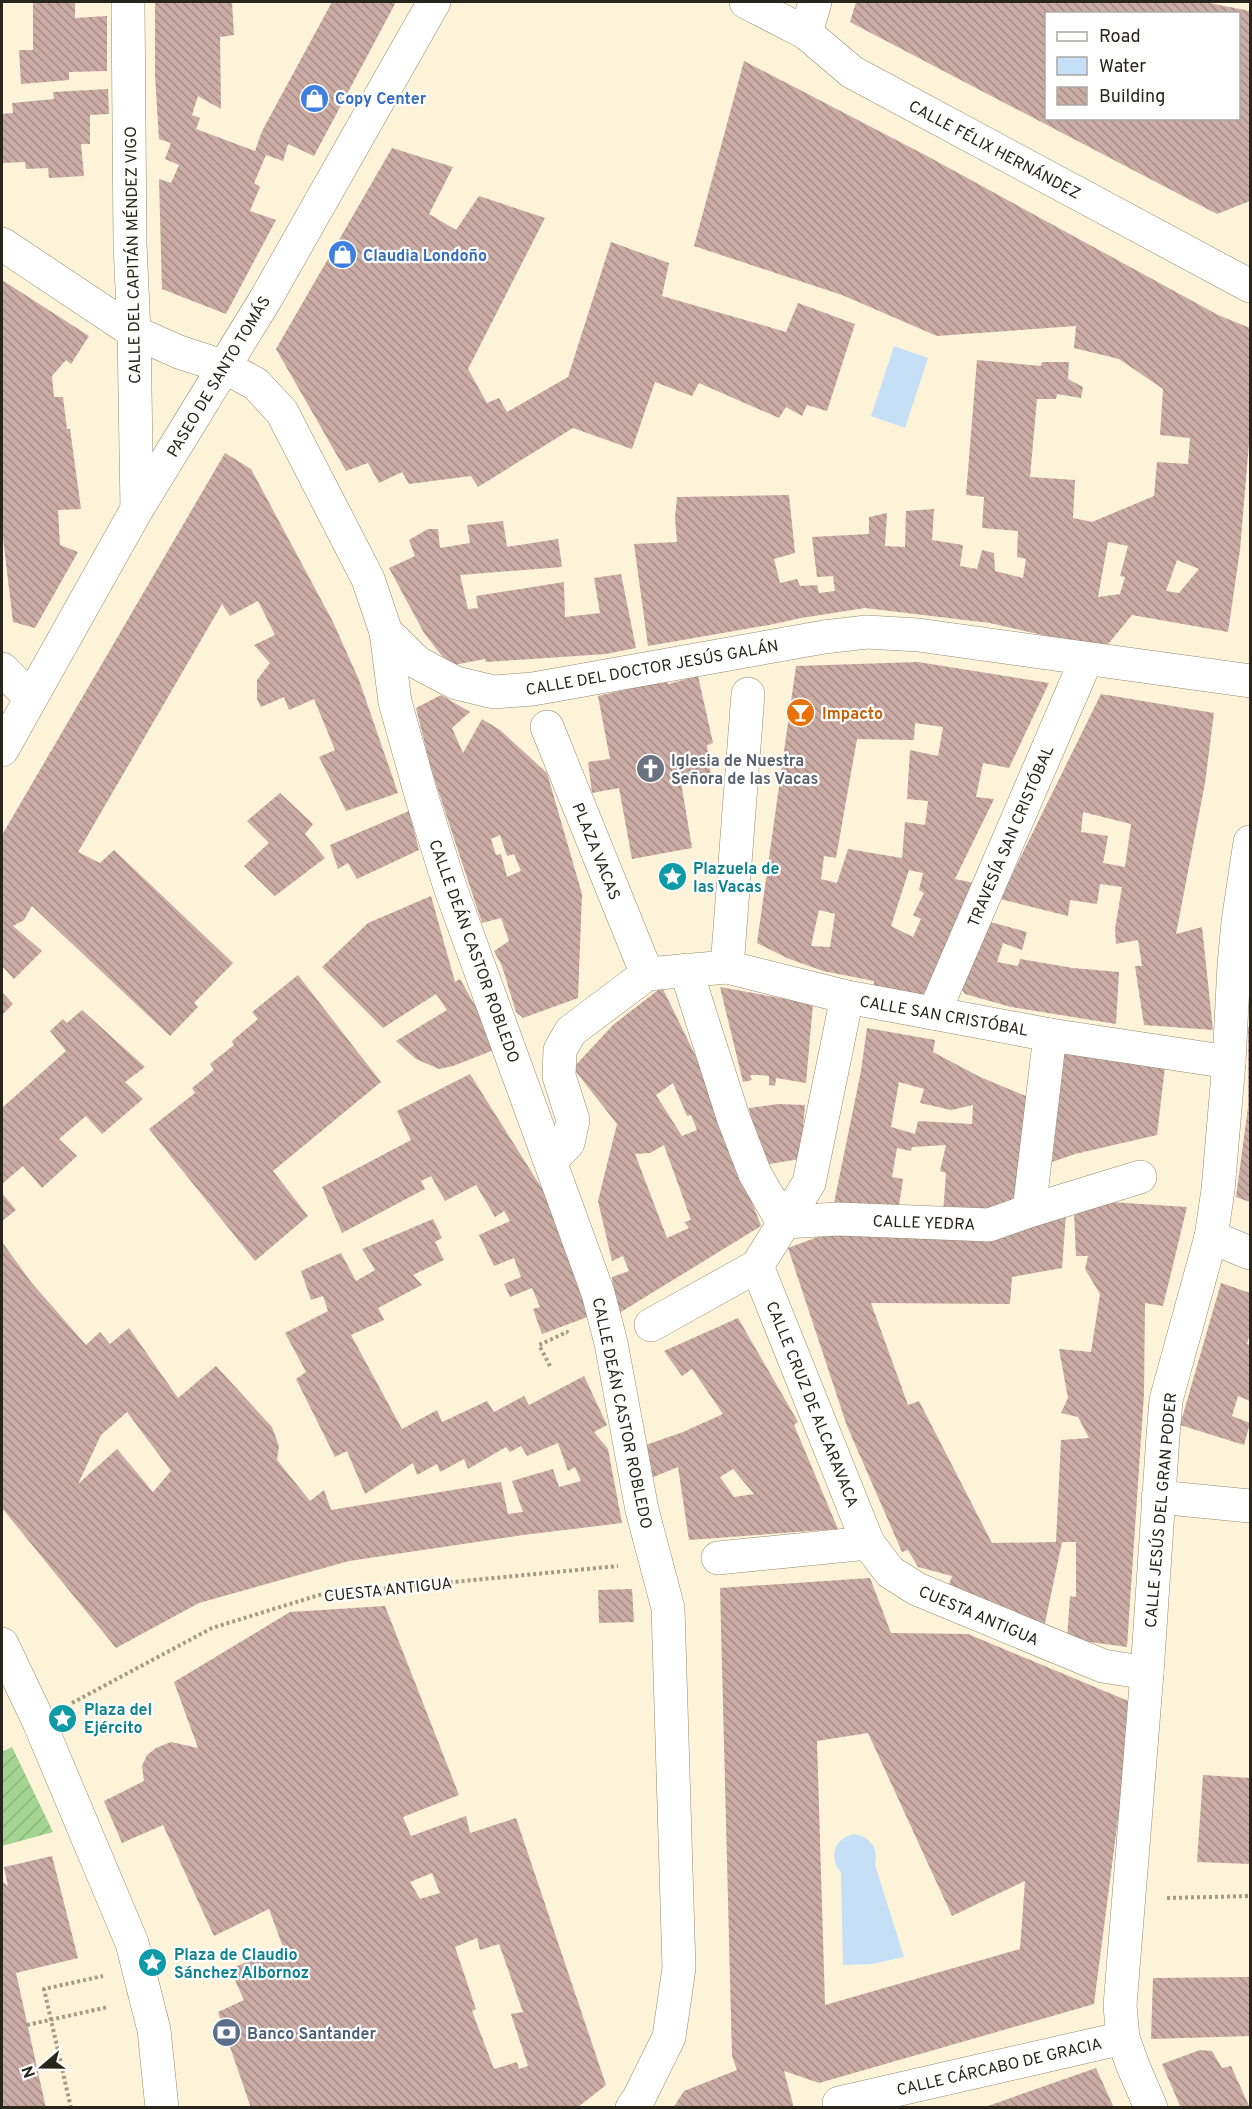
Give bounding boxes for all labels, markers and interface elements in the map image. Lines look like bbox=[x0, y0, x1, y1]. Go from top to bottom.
legend bbox=[1045, 12, 1240, 120]
text: Road bbox=[1099, 26, 1141, 49]
text: Water bbox=[1099, 56, 1146, 79]
shop icon: Copy Center bbox=[298, 82, 330, 114]
text: Building bbox=[1099, 86, 1165, 109]
place label: Copy Center bbox=[335, 90, 427, 110]
street label: CALLE FÉLIX HERNÁNDEZ bbox=[905, 95, 1084, 205]
street label: CALLE DEL CAPITÁN MÉNDEZ VIGO bbox=[120, 126, 146, 384]
shop icon: Claudia Londoño bbox=[326, 239, 358, 271]
place label: Claudia Londoño bbox=[363, 247, 487, 267]
street label: PASEO DE SANTO TOMÁS bbox=[162, 292, 276, 461]
street label: CALLE DEL DOCTOR JESÚS GALÁN bbox=[524, 635, 780, 701]
bar icon: Impacto bbox=[785, 697, 817, 729]
place label: Impacto bbox=[822, 705, 883, 725]
street label: TRAVESÍA SAN CRISTÓBAL bbox=[963, 742, 1059, 931]
place label: Iglesia de Nuestra Señora de las Vacas bbox=[671, 752, 818, 790]
church icon: Iglesia de Nuestra Señora de las Vacas bbox=[634, 753, 666, 785]
street label: PLAZA VACAS bbox=[567, 800, 624, 903]
street label: CALLE DEÁN CASTOR ROBLEDO bbox=[423, 837, 525, 1066]
place label: Plazuela de las Vacas bbox=[693, 860, 780, 898]
place icon: Plazuela de las Vacas bbox=[656, 861, 688, 893]
street label: CALLE SAN CRISTÓBAL bbox=[858, 990, 1030, 1042]
street label: CALLE YEDRA bbox=[872, 1212, 976, 1236]
street label: CALLE DEÁN CASTOR ROBLEDO bbox=[587, 1295, 657, 1531]
street label: CALLE CRUZ DE ALCARAVACA bbox=[761, 1299, 862, 1511]
street label: CALLE JESÚS DEL GRAN PODER bbox=[1140, 1391, 1182, 1629]
street label: CUESTA ANTIGUA bbox=[323, 1574, 453, 1608]
street label: CUESTA ANTIGUA bbox=[915, 1582, 1042, 1651]
place label: Plaza del Ejército bbox=[84, 1701, 152, 1739]
place icon: Plaza del Ejército bbox=[47, 1702, 79, 1734]
place label: Plaza de Claudio Sánchez Albornoz bbox=[174, 1946, 309, 1984]
place icon: Plaza de Claudio Sánchez Albornoz bbox=[137, 1947, 169, 1979]
bank icon: Banco Santander bbox=[210, 2017, 242, 2049]
place label: Banco Santander bbox=[247, 2025, 376, 2045]
street label: CALLE CÁRCABO DE GRACIA bbox=[894, 2033, 1104, 2101]
north arrow bbox=[12, 2037, 72, 2097]
text: N bbox=[18, 2063, 41, 2080]

